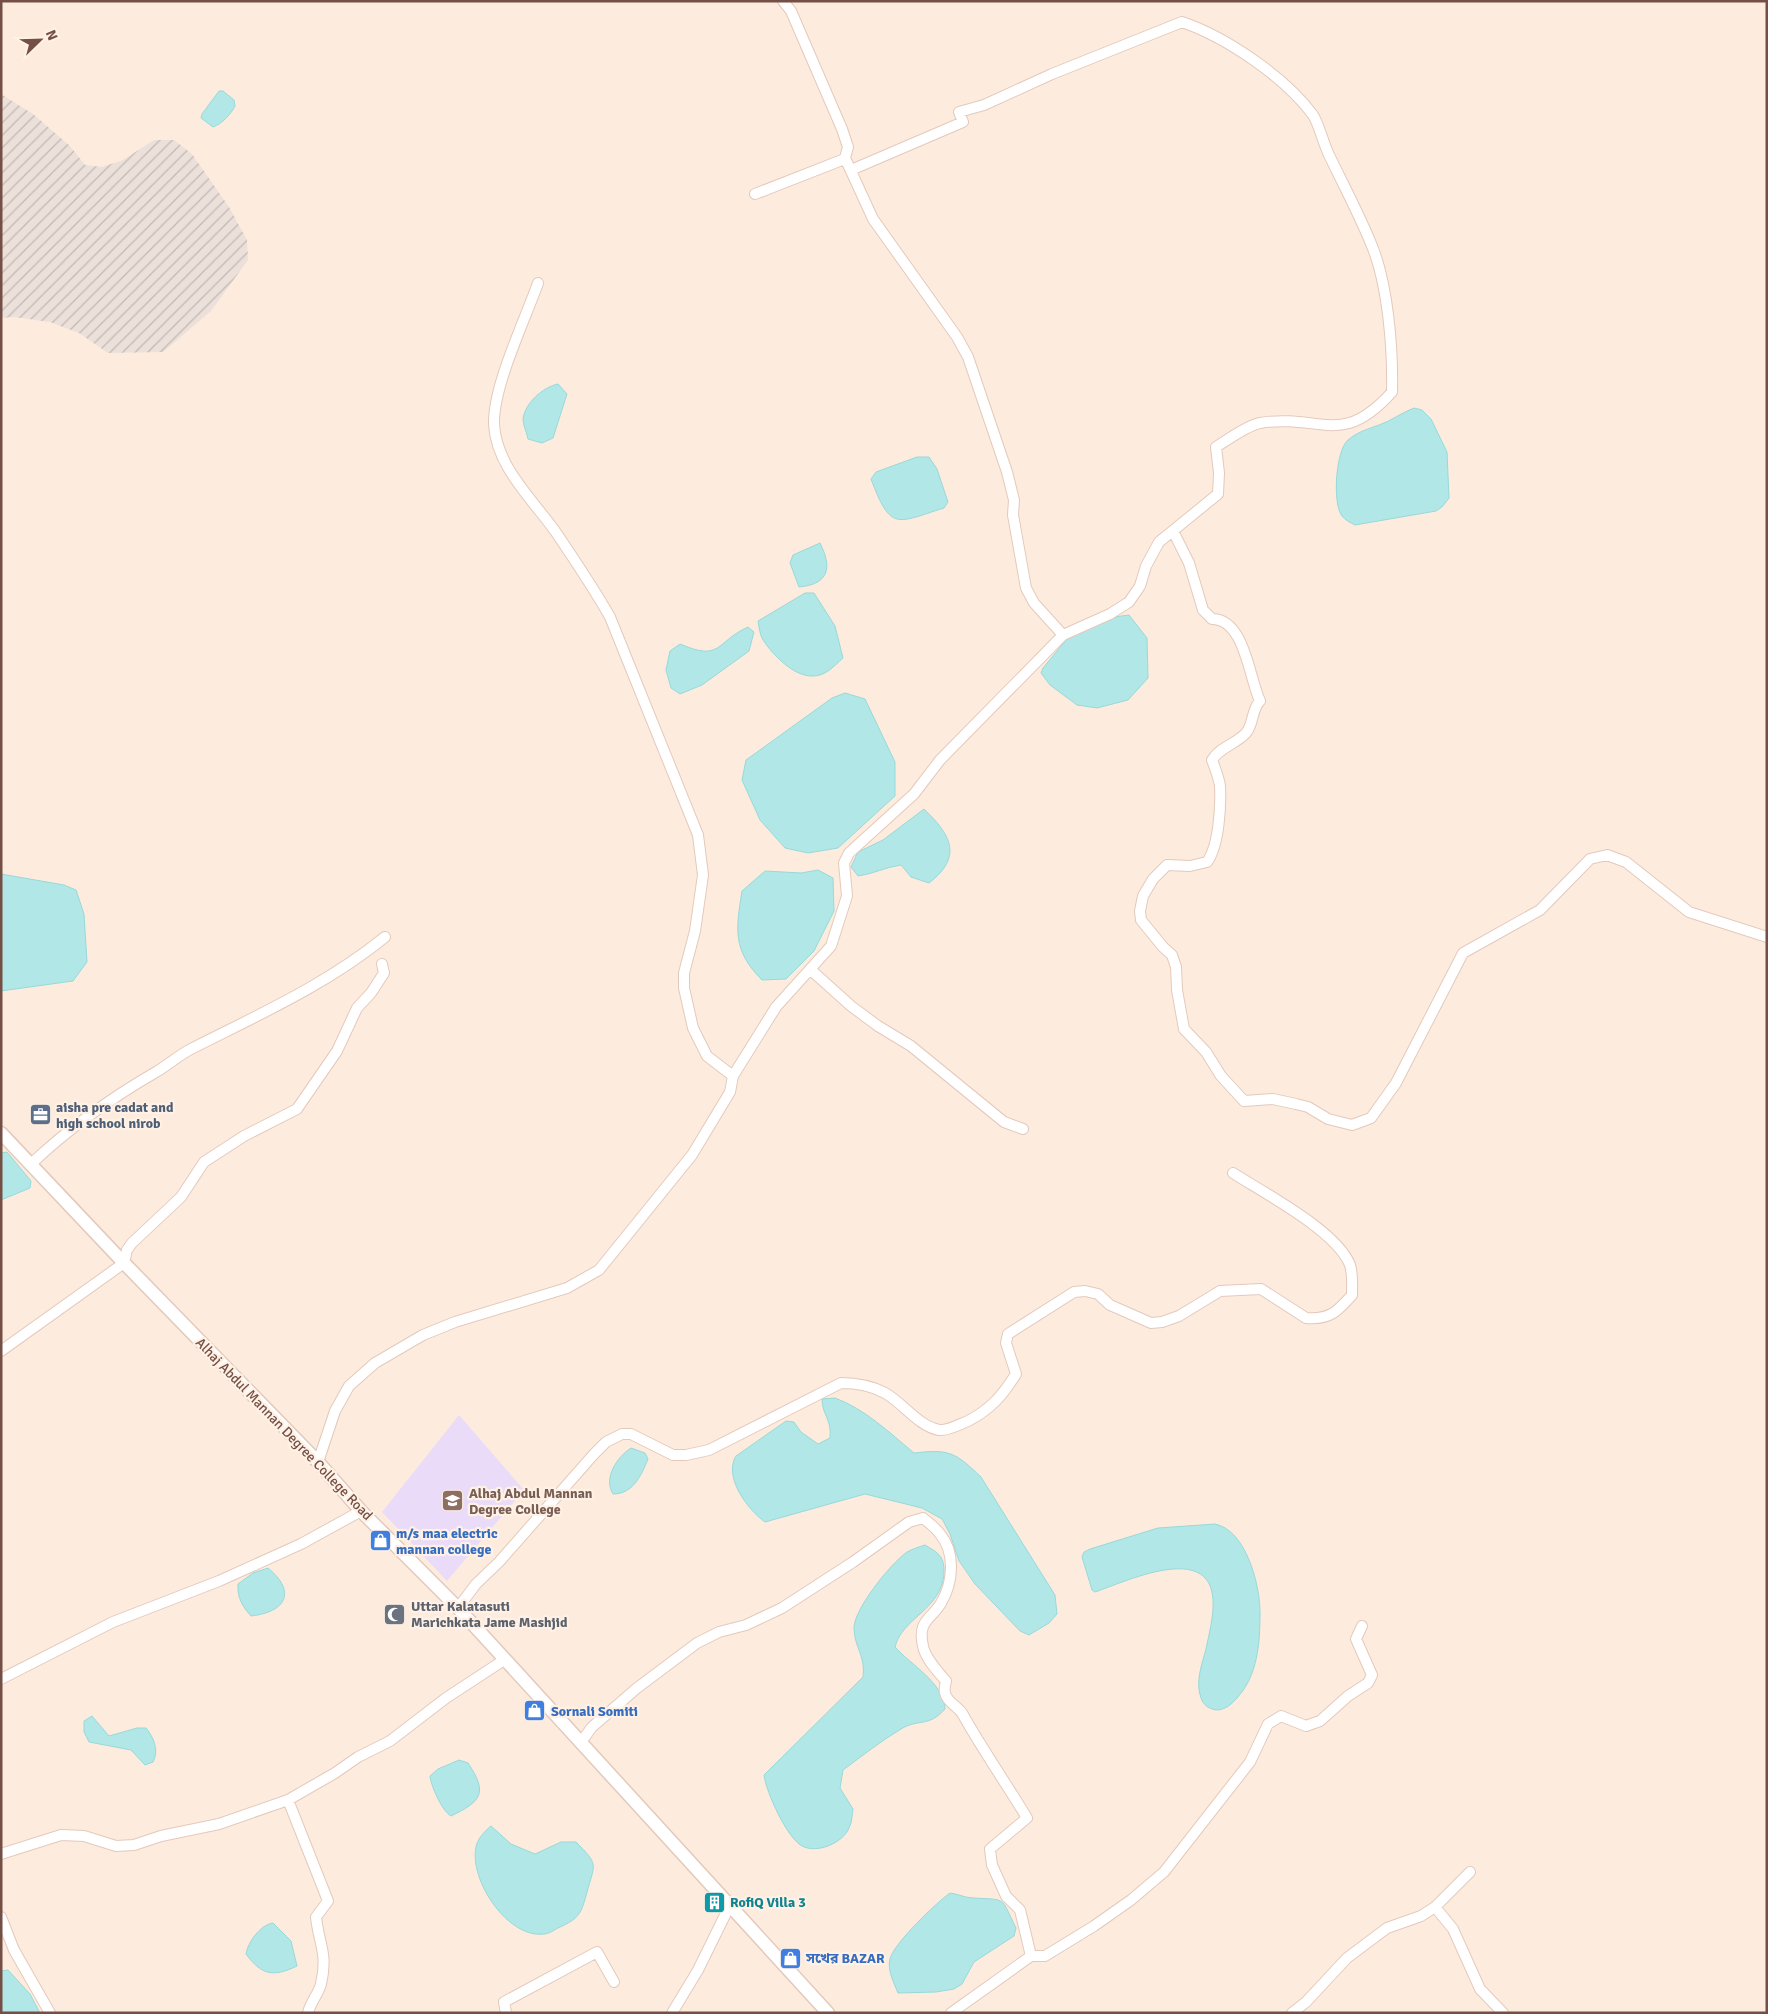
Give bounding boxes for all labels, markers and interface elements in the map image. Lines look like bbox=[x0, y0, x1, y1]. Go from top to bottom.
north arrow bbox=[15, 15, 65, 65]
text: N bbox=[42, 27, 61, 43]
place label: aisha pre cadat and high school nirob bbox=[56, 1099, 174, 1132]
office icon: aisha pre cadat and high school nirob bbox=[28, 1103, 52, 1127]
street label: Alhaj Abdul Mannan Degree College Road bbox=[192, 1334, 376, 1524]
place label: Alhaj Abdul Mannan Degree College bbox=[469, 1485, 593, 1518]
school or university icon: Alhaj Abdul Mannan Degree College bbox=[441, 1489, 465, 1513]
place label: m/s maa electric mannan college bbox=[396, 1525, 498, 1558]
shop icon: m/s maa electric mannan college bbox=[368, 1529, 392, 1553]
place label: Uttar Kalatasuti Marichkata Jame Mashjid bbox=[411, 1598, 568, 1631]
mosque icon: Uttar Kalatasuti Marichkata Jame Mashjid bbox=[383, 1602, 407, 1626]
shop icon: Sornali Somiti bbox=[523, 1699, 547, 1723]
place label: Sornali Somiti bbox=[551, 1703, 638, 1720]
building icon: RofiQ Villa 3 bbox=[702, 1890, 726, 1914]
place label: RofiQ Villa 3 bbox=[730, 1894, 806, 1911]
shop icon: সখের BAZAR bbox=[778, 1946, 802, 1970]
place label: সখের BAZAR bbox=[805, 1950, 885, 1967]

